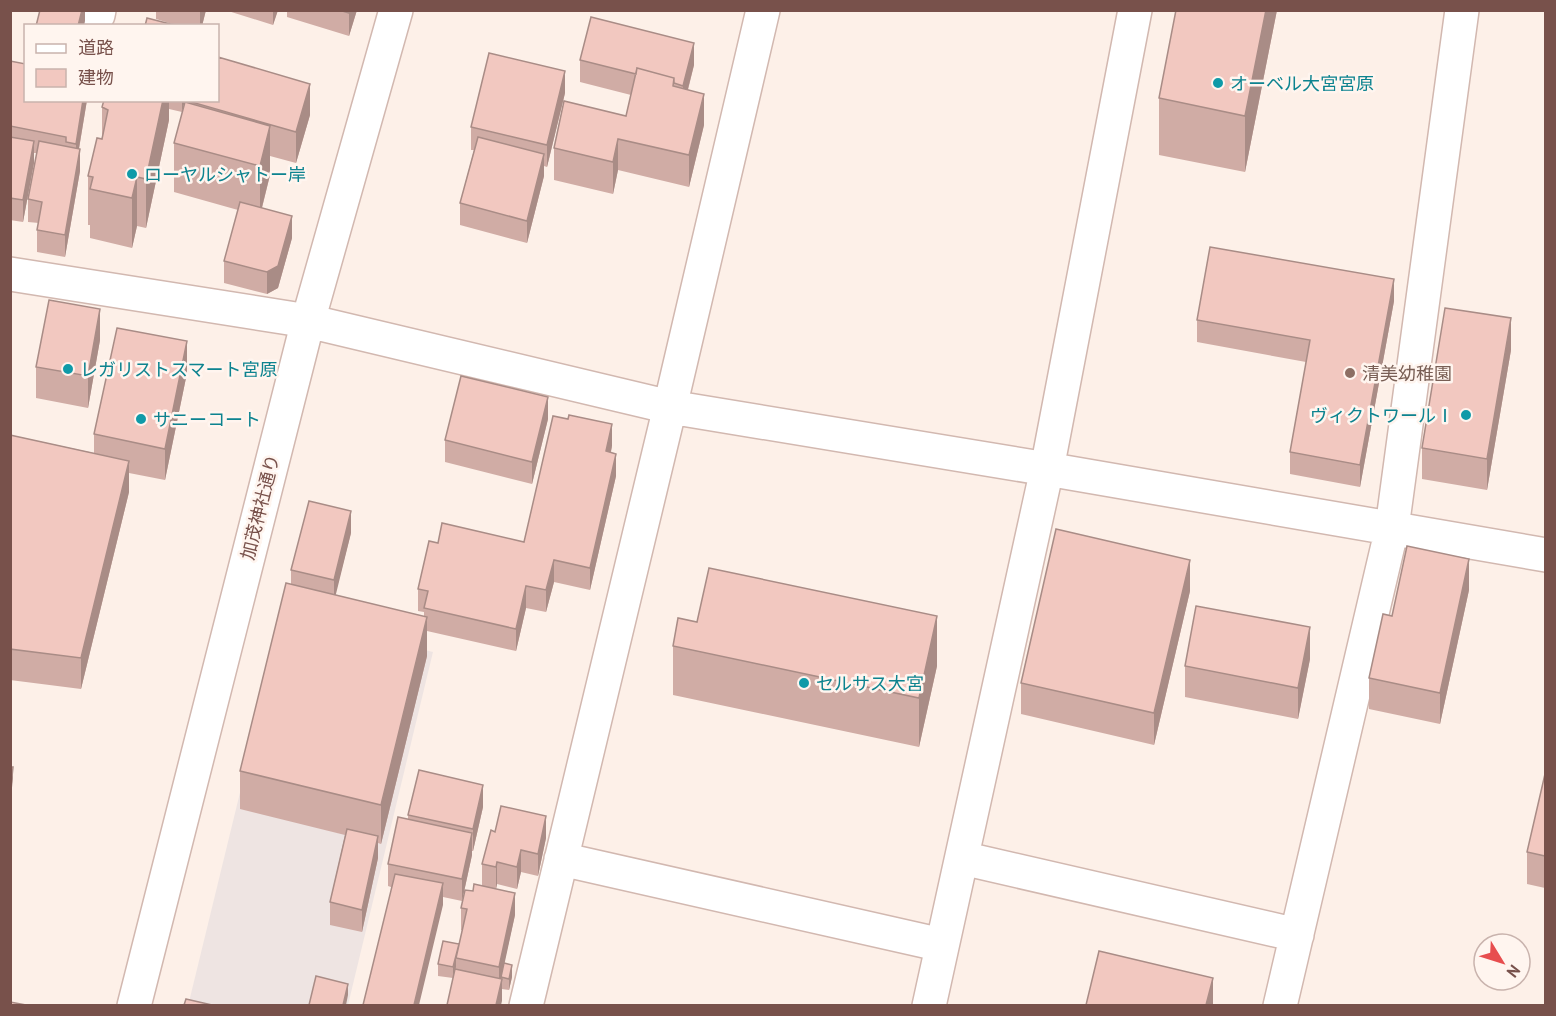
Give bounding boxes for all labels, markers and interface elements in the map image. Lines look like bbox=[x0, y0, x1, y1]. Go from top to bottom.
legend bbox=[24, 24, 219, 102]
text: 道路 bbox=[78, 36, 114, 59]
text: 建物 bbox=[78, 66, 114, 89]
place label: オーベル大宮宮原 bbox=[1230, 72, 1374, 95]
marker: オーベル大宮宮原 bbox=[1211, 76, 1225, 90]
place label: ローヤルシャトー岸 bbox=[144, 163, 306, 186]
marker: ローヤルシャトー岸 bbox=[125, 167, 139, 181]
place label: レガリストスマート宮原 bbox=[80, 358, 277, 381]
marker: レガリストスマート宮原 bbox=[61, 362, 75, 376]
place label: 清美幼稚園 bbox=[1362, 362, 1452, 385]
marker: 清美幼稚園 bbox=[1343, 366, 1357, 380]
place label: ヴィクトワールⅠ bbox=[1310, 404, 1454, 427]
place label: サニーコート bbox=[153, 408, 261, 431]
marker: ヴィクトワールⅠ bbox=[1459, 408, 1473, 422]
marker: サニーコート bbox=[134, 412, 148, 426]
street label: 加茂神社通り bbox=[236, 452, 284, 562]
place label: セルサス大宮 bbox=[816, 672, 924, 695]
marker: セルサス大宮 bbox=[797, 676, 811, 690]
north arrow bbox=[1472, 932, 1532, 992]
text: N bbox=[1503, 961, 1525, 982]

